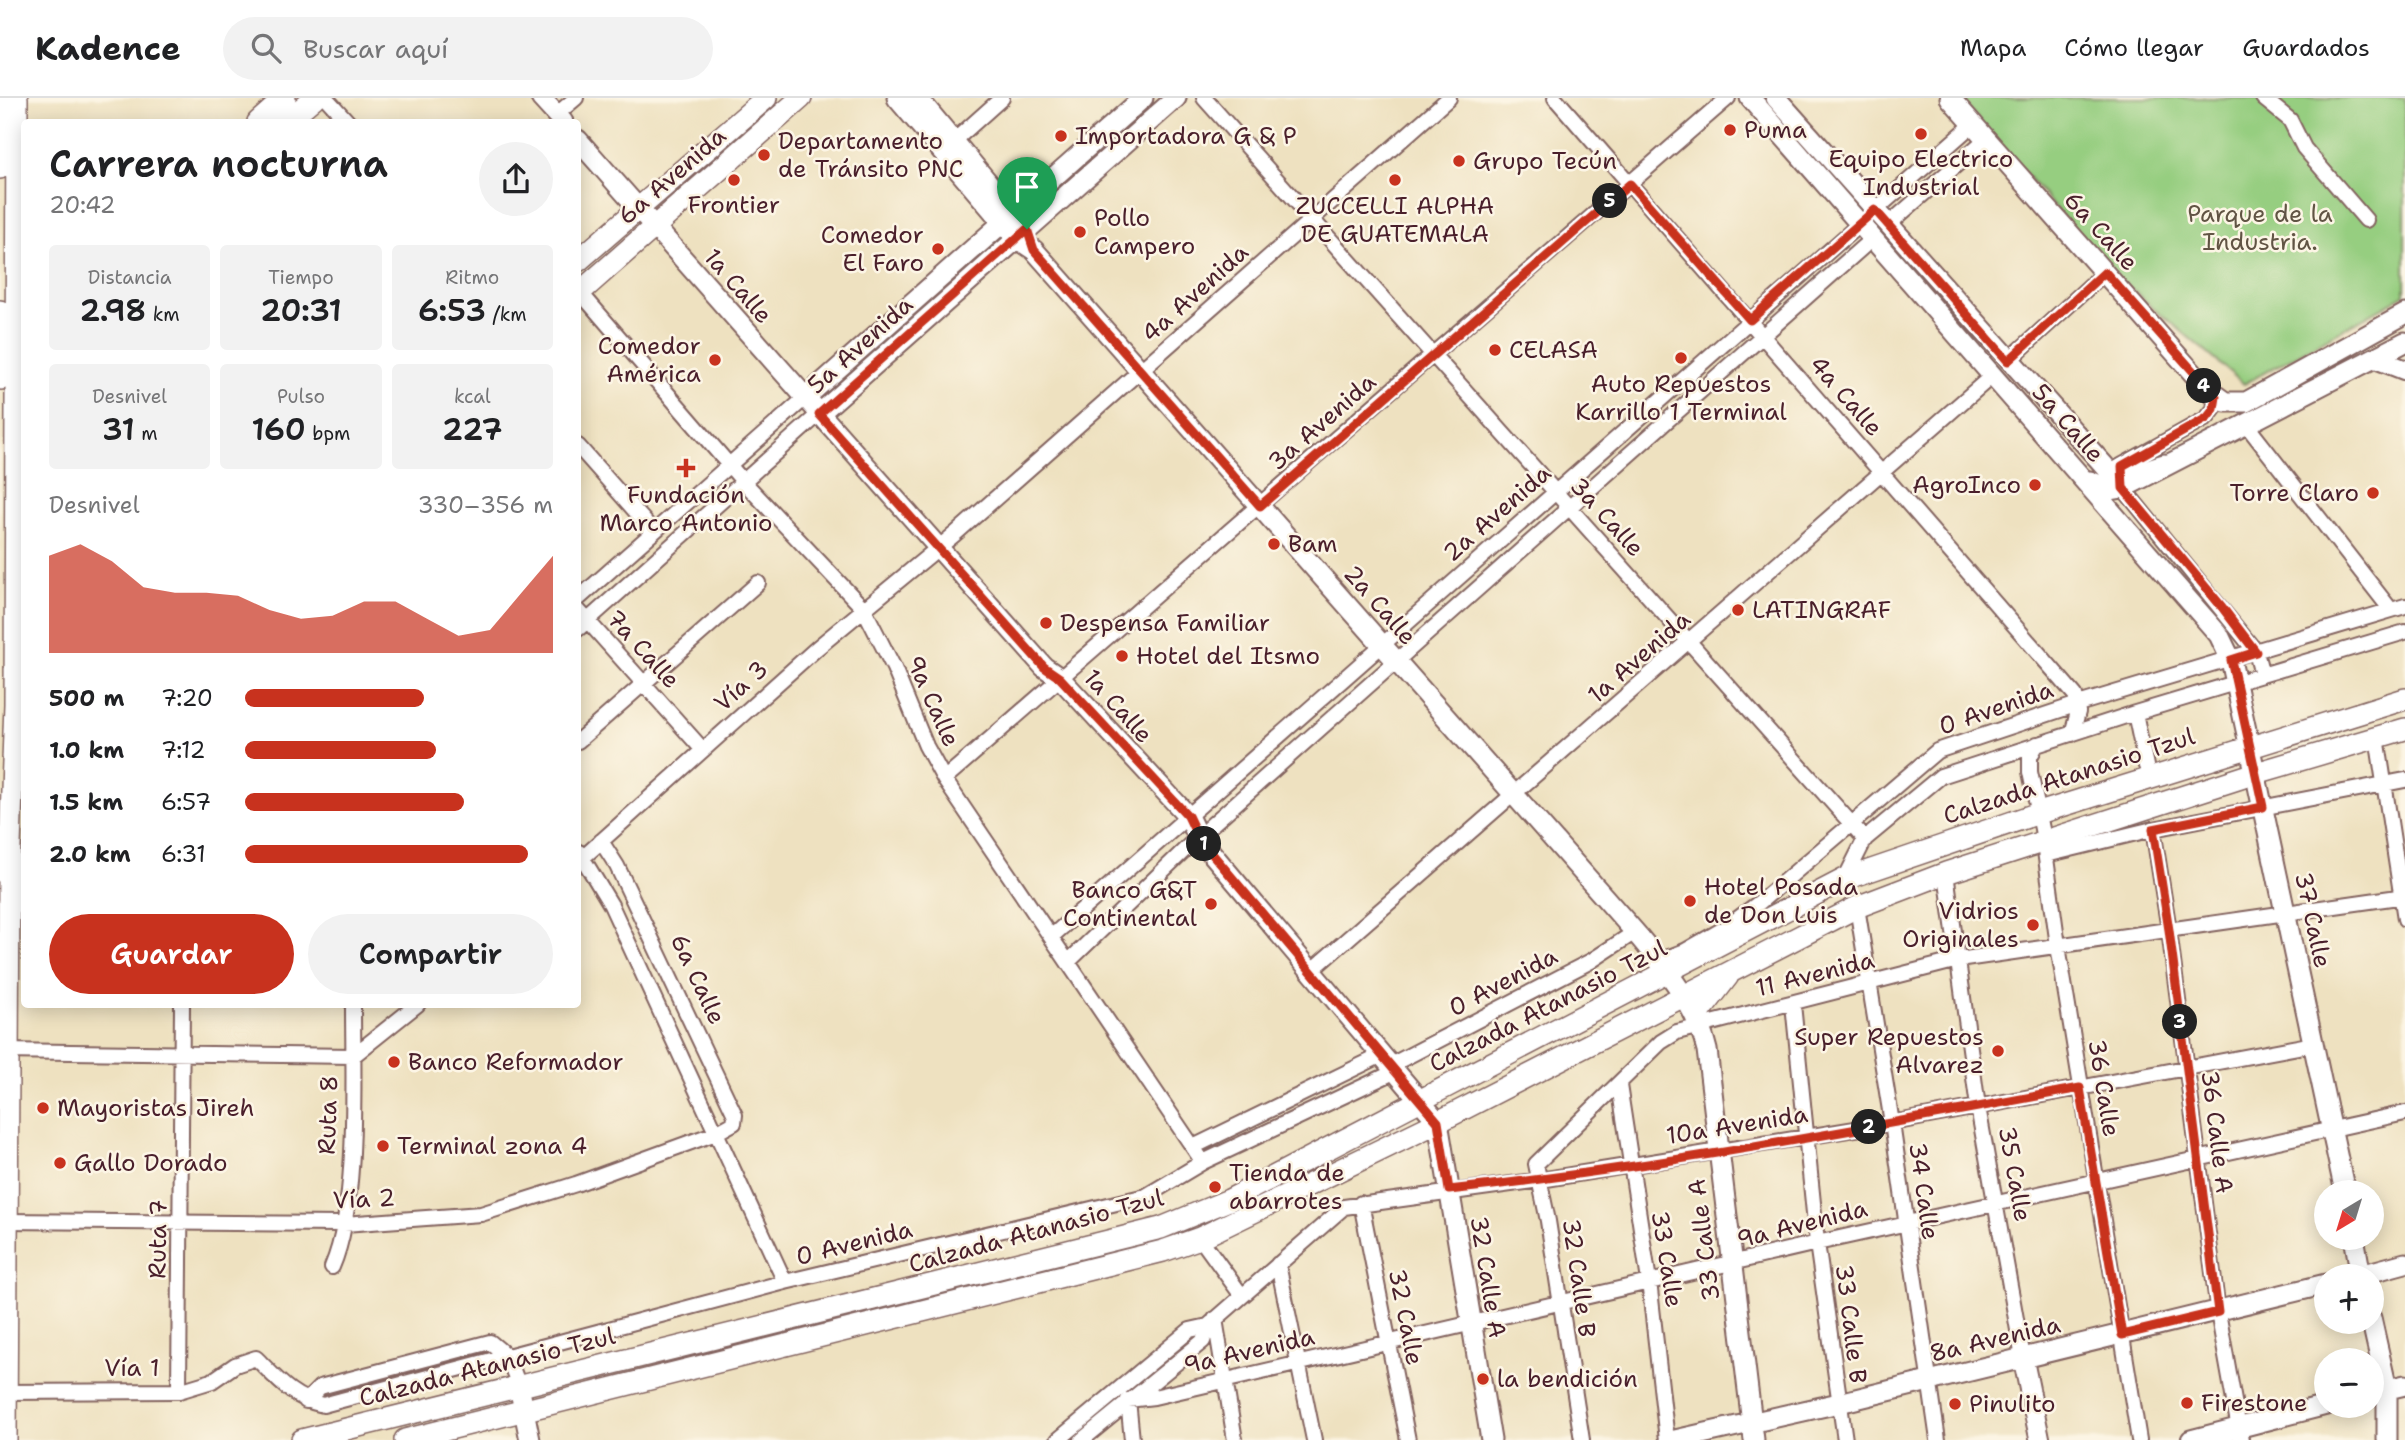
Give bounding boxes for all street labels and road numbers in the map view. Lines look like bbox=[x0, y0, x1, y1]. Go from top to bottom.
street label: 6a Avenida bbox=[611, 120, 733, 232]
street label: 6a Calle bbox=[2057, 184, 2145, 278]
street label: 4a Avenida bbox=[1135, 236, 1255, 350]
street label: 1a Calle bbox=[697, 242, 779, 330]
street label: 5a Avenida bbox=[800, 289, 920, 401]
street label: 4a Calle bbox=[1802, 349, 1890, 443]
street label: 3a Avenida bbox=[1261, 366, 1383, 478]
street label: 5a Calle bbox=[2025, 377, 2111, 469]
street label: 2a Avenida bbox=[1436, 457, 1558, 569]
street label: 3a Calle bbox=[1563, 470, 1651, 564]
street label: 2a Calle bbox=[1336, 558, 1424, 652]
street label: 7a Calle bbox=[599, 603, 687, 695]
street label: 1a Avenida bbox=[1581, 603, 1697, 710]
street label: 9a Calle bbox=[899, 650, 967, 752]
street label: Vía 3 bbox=[707, 653, 775, 719]
street label: 1a Calle bbox=[1076, 662, 1160, 750]
street label: 0 Avenida bbox=[1935, 673, 2058, 742]
street label: Calzada Atanasio Tzul bbox=[1939, 720, 2200, 832]
street label: 37 Calle bbox=[2287, 869, 2339, 971]
street label: 6a Calle bbox=[663, 928, 733, 1030]
street label: Calzada Atanasio Tzul bbox=[1424, 932, 1673, 1080]
street label: 0 Avenida bbox=[1443, 940, 1563, 1024]
street label: 11 Avenida bbox=[1752, 944, 1878, 1004]
street label: 36 Calle bbox=[2081, 1037, 2127, 1139]
street label: 36 Calle A bbox=[2194, 1069, 2240, 1195]
street label: Ruta 8 bbox=[311, 1075, 345, 1155]
street label: 10a Avenida bbox=[1664, 1098, 1810, 1152]
street label: 35 Calle bbox=[1991, 1124, 2039, 1224]
street label: 34 Calle bbox=[1901, 1140, 1947, 1242]
street label: 33 Calle A bbox=[1681, 1177, 1727, 1303]
street label: Vía 2 bbox=[332, 1181, 396, 1217]
street label: Calzada Atanasio Tzul bbox=[905, 1181, 1168, 1280]
street label: 9a Avenida bbox=[1733, 1192, 1871, 1256]
street label: Ruta 7 bbox=[141, 1199, 175, 1279]
street label: 33 Calle bbox=[1644, 1208, 1690, 1310]
street label: 0 Avenida bbox=[792, 1213, 916, 1273]
street label: 32 Calle A bbox=[1463, 1214, 1513, 1340]
street label: 32 Calle B bbox=[1555, 1217, 1603, 1339]
street label: 33 Calle B bbox=[1828, 1263, 1874, 1385]
street label: 32 Calle bbox=[1381, 1266, 1431, 1368]
street label: 8a Avenida bbox=[1926, 1308, 2064, 1370]
street label: Calzada Atanasio Tzul bbox=[356, 1320, 619, 1414]
street label: 9a Avenida bbox=[1180, 1320, 1318, 1382]
street label: Vía 1 bbox=[104, 1352, 160, 1384]

